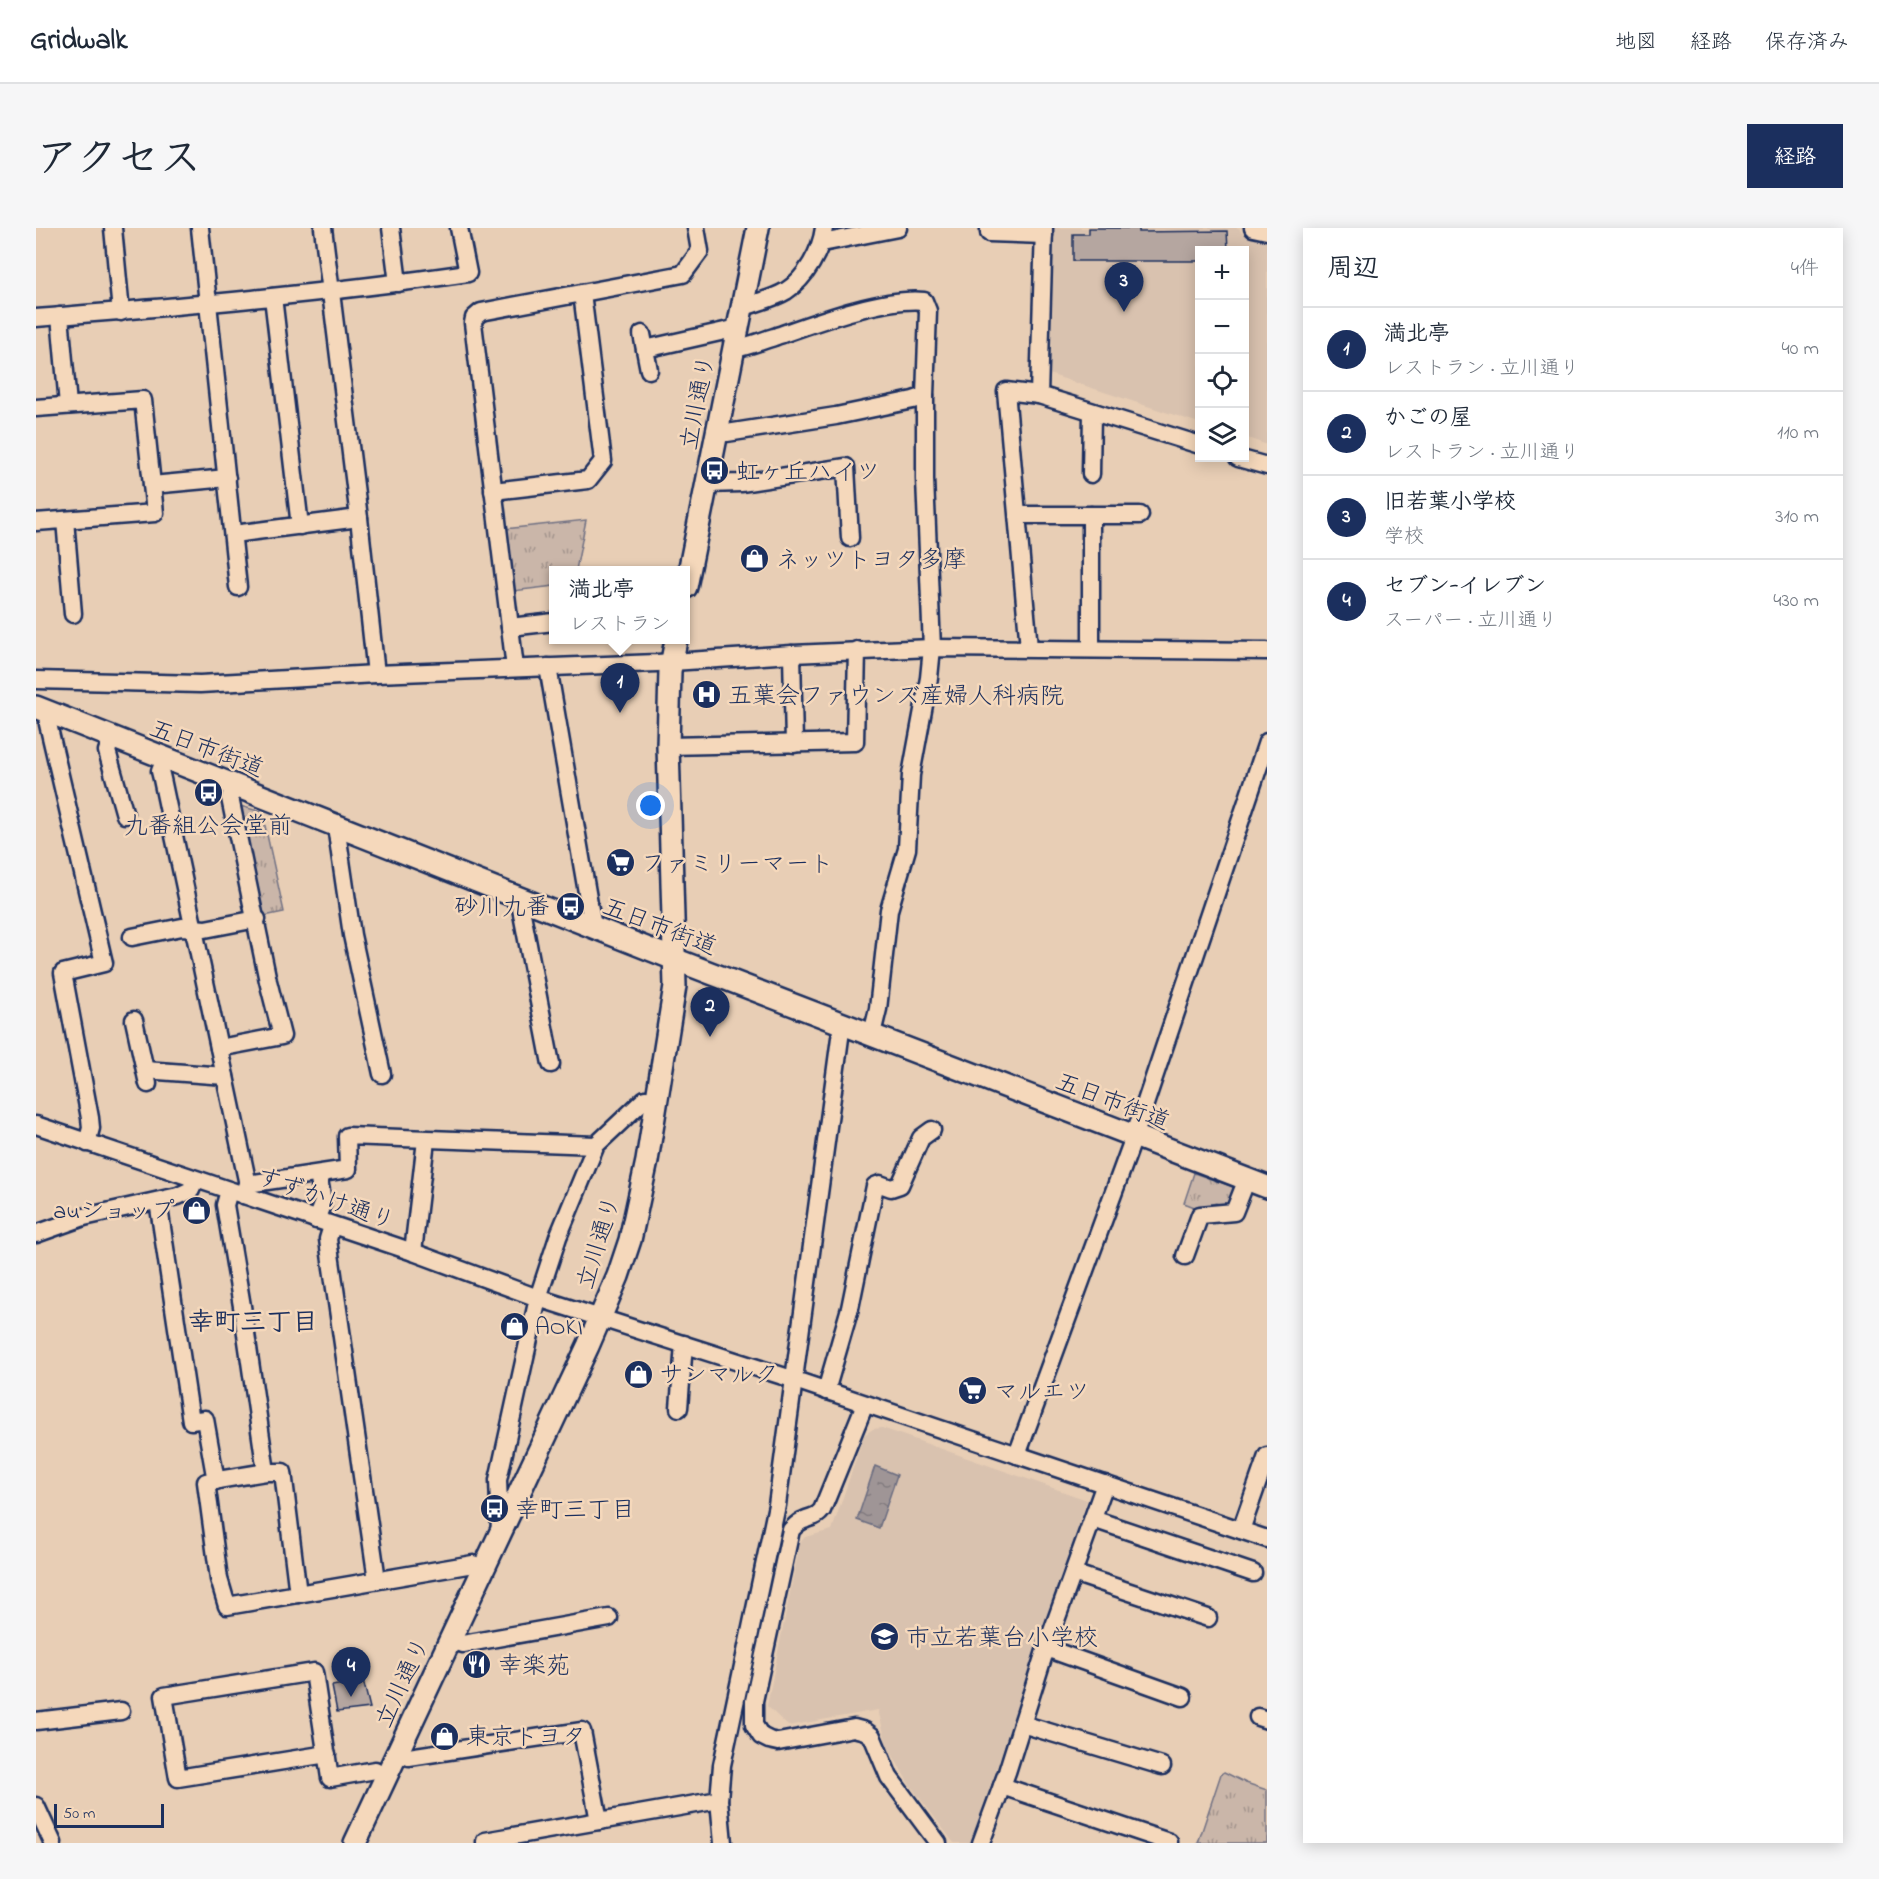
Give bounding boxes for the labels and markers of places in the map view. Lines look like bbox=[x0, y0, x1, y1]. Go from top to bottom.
pin: 3 bbox=[1104, 262, 1144, 312]
bus stop icon: 虹ヶ丘ハイツ bbox=[699, 455, 731, 487]
place label: 虹ヶ丘ハイツ bbox=[736, 456, 880, 491]
shop icon: ネッツトヨタ多摩 bbox=[739, 543, 771, 575]
place label: ネッツトヨタ多摩 bbox=[776, 544, 967, 579]
pin: 1 bbox=[600, 664, 640, 713]
hospital icon: 五葉会ファウンズ産婦人科病院 bbox=[691, 679, 723, 711]
place label: 五葉会ファウンズ産婦人科病院 bbox=[728, 680, 1064, 715]
bus stop icon: 九番組公会堂前 bbox=[192, 776, 224, 808]
place label: 九番組公会堂前 bbox=[124, 810, 292, 845]
supermarket icon: ファミリーマート bbox=[604, 847, 636, 879]
place label: ファミリーマート bbox=[641, 848, 833, 883]
bus stop icon: 砂川九番 bbox=[555, 890, 587, 922]
place label: 砂川九番 bbox=[454, 891, 550, 926]
pin: 2 bbox=[690, 988, 730, 1037]
shop icon: auショップ bbox=[180, 1194, 212, 1226]
place label: auショップ bbox=[53, 1195, 175, 1230]
shop icon: AOKI bbox=[498, 1310, 530, 1342]
place label: AOKI bbox=[535, 1311, 583, 1346]
shop icon: サンマルク bbox=[622, 1358, 654, 1390]
place label: サンマルク bbox=[659, 1359, 779, 1394]
supermarket icon: マルエツ bbox=[957, 1375, 989, 1407]
place label: マルエツ bbox=[994, 1376, 1090, 1411]
bus stop icon: 幸町三丁目 bbox=[478, 1493, 510, 1525]
place label: 幸町三丁目 bbox=[515, 1494, 635, 1529]
school or university icon: 市立若葉台小学校 bbox=[869, 1621, 901, 1653]
place label: 市立若葉台小学校 bbox=[906, 1622, 1098, 1657]
pin: 4 bbox=[332, 1648, 370, 1697]
restaurant icon: 幸楽苑 bbox=[461, 1649, 493, 1681]
place label: 幸楽苑 bbox=[498, 1650, 570, 1685]
shop icon: 東京トヨタ bbox=[429, 1720, 461, 1752]
place label: 東京トヨタ bbox=[466, 1721, 586, 1756]

